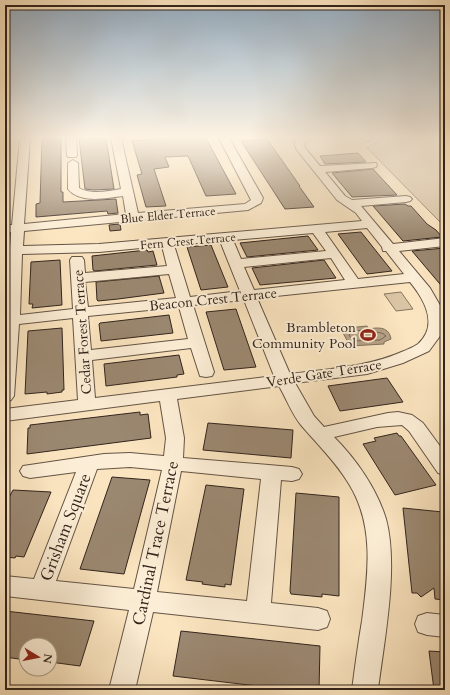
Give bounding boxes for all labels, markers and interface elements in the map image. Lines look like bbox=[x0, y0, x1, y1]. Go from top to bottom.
street label: Blue Elder Terrace bbox=[120, 203, 216, 227]
street label: Fern Crest Terrace bbox=[140, 229, 236, 253]
street label: Cedar Forest Terrace bbox=[69, 269, 96, 395]
street label: Beacon Crest Terrace bbox=[148, 283, 278, 316]
place label: Brambleton Community Pool bbox=[252, 318, 356, 353]
sports icon: Brambleton Community Pool bbox=[359, 326, 377, 344]
street label: Verde Gate Terrace bbox=[265, 355, 383, 392]
street label: Cardinal Trace Terrace bbox=[127, 459, 184, 628]
street label: Grisham Square bbox=[34, 470, 97, 584]
north arrow bbox=[18, 637, 58, 677]
text: N bbox=[39, 653, 56, 665]

